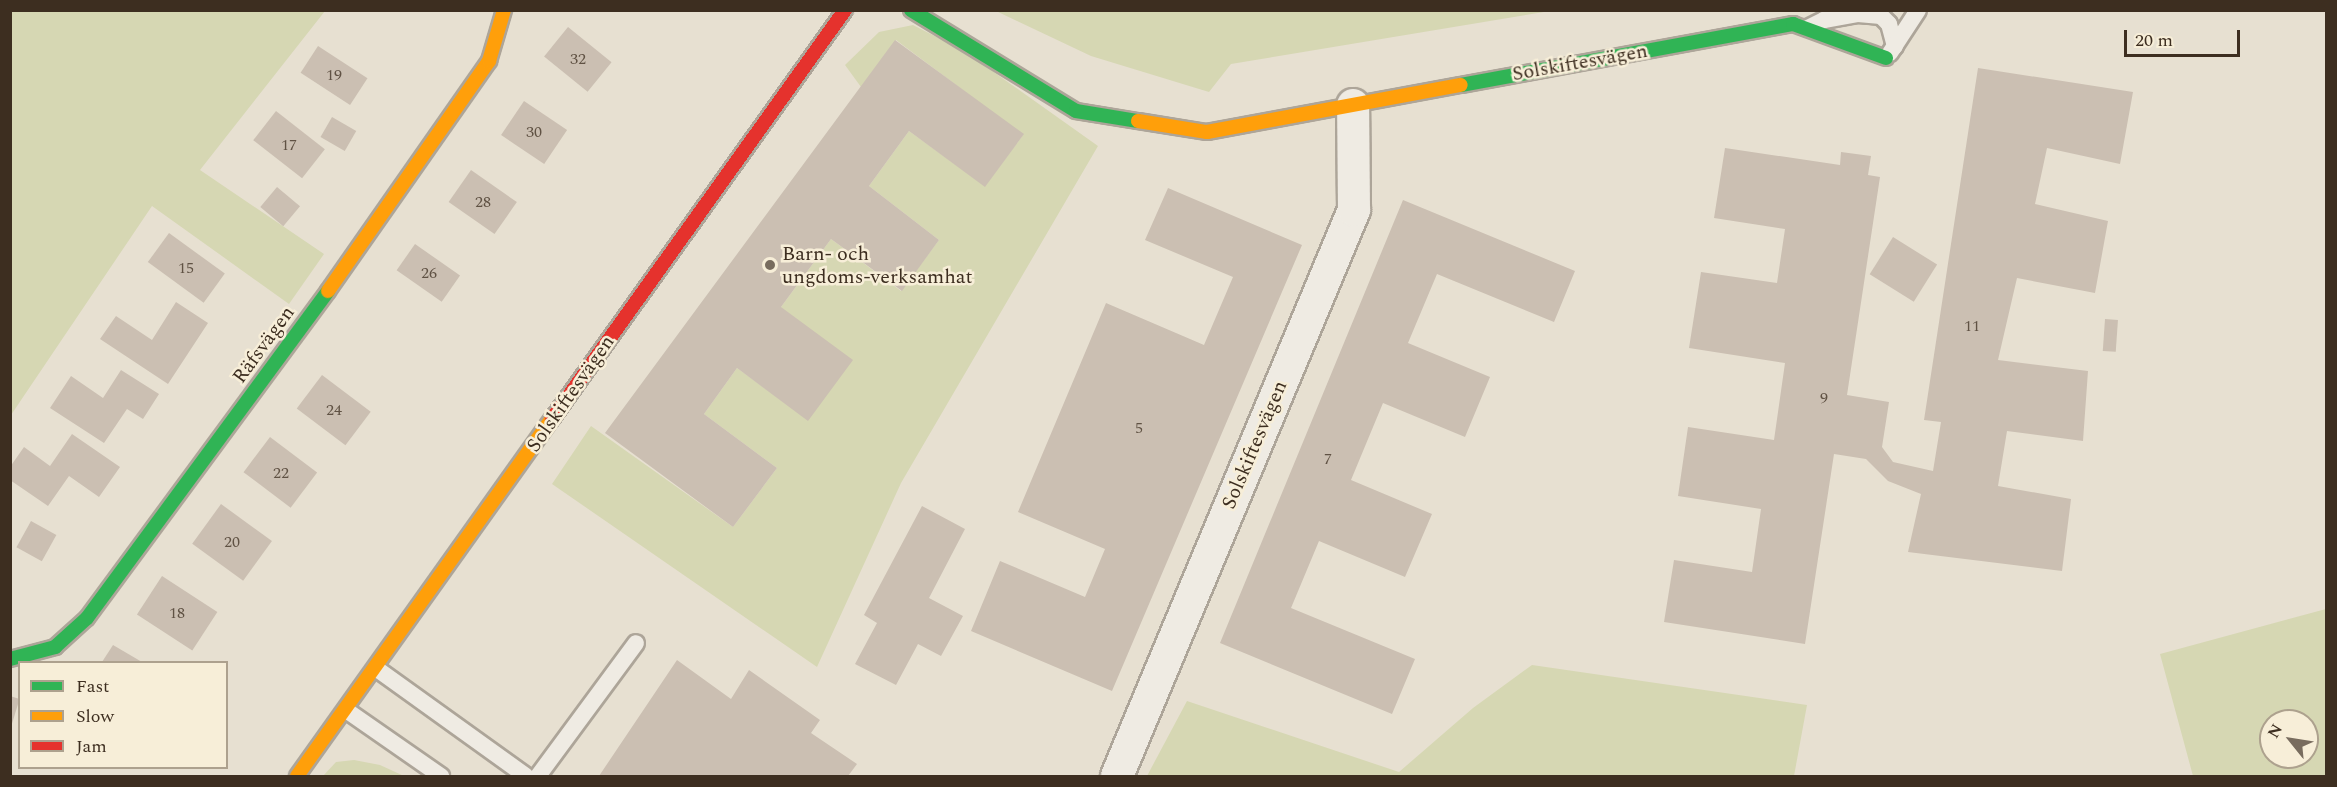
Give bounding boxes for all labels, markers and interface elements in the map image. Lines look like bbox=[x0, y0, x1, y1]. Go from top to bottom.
scale bar bbox=[2127, 18, 2242, 56]
text: 20 m bbox=[2135, 27, 2173, 54]
street label: Solskiftesvägen bbox=[1510, 39, 1650, 87]
house number: 32 bbox=[570, 49, 586, 69]
house number: 19 bbox=[326, 65, 342, 85]
house number: 30 bbox=[526, 122, 542, 142]
house number: 17 bbox=[281, 135, 297, 155]
house number: 28 bbox=[475, 192, 491, 212]
place label: Barn- och ungdoms-verksamhat bbox=[782, 242, 973, 289]
house number: 15 bbox=[178, 258, 194, 278]
marker: Barn- och ungdoms-verksamhat bbox=[763, 258, 777, 272]
house number: 26 bbox=[421, 263, 437, 283]
street label: Räfsvägen bbox=[228, 302, 300, 388]
house number: 11 bbox=[1964, 316, 1980, 336]
street label: Solskiftesvägen bbox=[522, 331, 620, 457]
street label: Solskiftesvägen bbox=[1217, 377, 1293, 513]
house number: 9 bbox=[1820, 388, 1828, 408]
house number: 24 bbox=[326, 400, 342, 420]
house number: 5 bbox=[1135, 418, 1143, 438]
house number: 7 bbox=[1324, 449, 1332, 469]
house number: 22 bbox=[273, 463, 289, 483]
house number: 20 bbox=[224, 532, 240, 552]
house number: 18 bbox=[169, 603, 185, 623]
legend bbox=[18, 661, 228, 769]
text: Fast bbox=[76, 673, 109, 700]
text: Slow bbox=[76, 703, 114, 730]
north arrow bbox=[2259, 709, 2319, 769]
text: N bbox=[2261, 719, 2289, 743]
text: Jam bbox=[76, 733, 107, 760]

